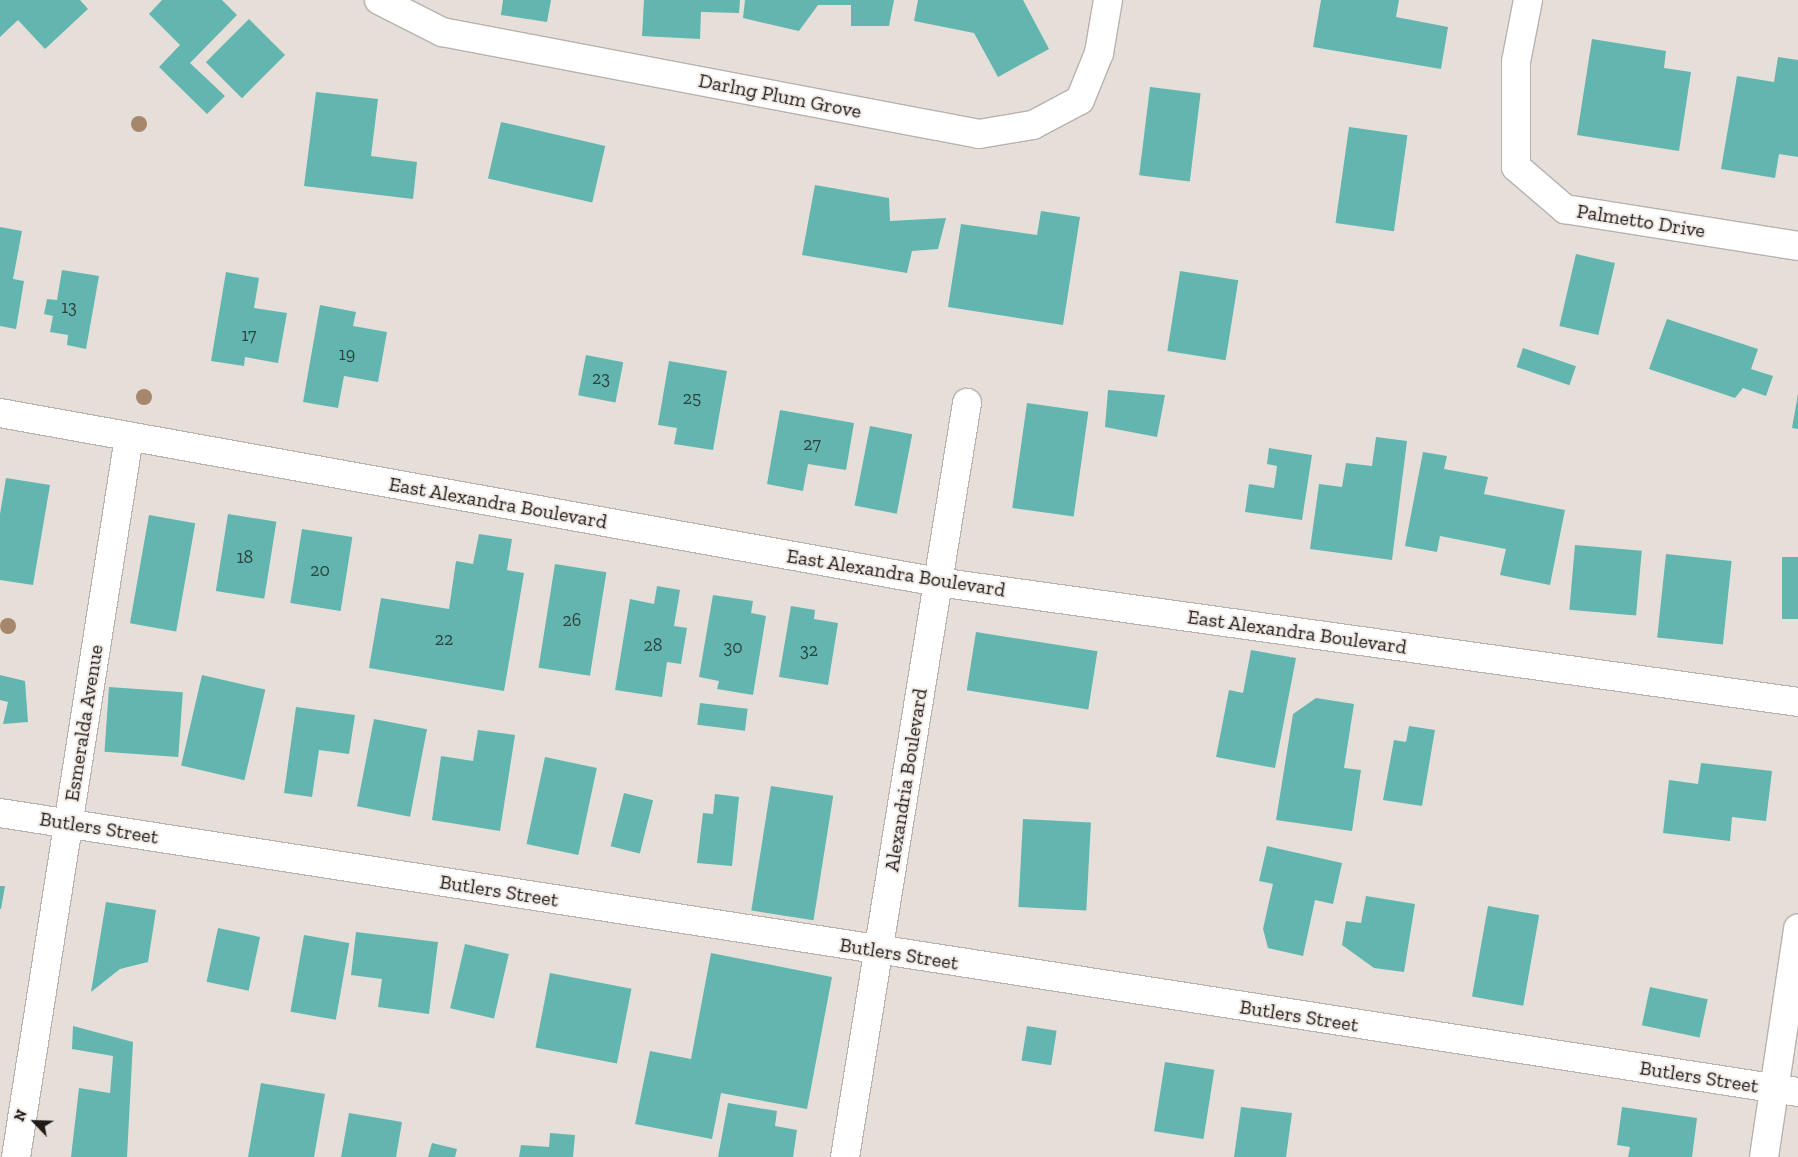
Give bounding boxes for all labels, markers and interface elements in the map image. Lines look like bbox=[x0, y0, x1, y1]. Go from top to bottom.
street label: Darlng Plum Grove bbox=[697, 68, 863, 124]
street label: Palmetto Drive bbox=[1575, 199, 1707, 243]
house number: 13 bbox=[61, 296, 77, 318]
house number: 17 bbox=[241, 324, 257, 346]
house number: 19 bbox=[339, 343, 355, 365]
house number: 23 bbox=[592, 367, 610, 389]
house number: 25 bbox=[683, 387, 701, 409]
house number: 27 bbox=[803, 433, 821, 455]
street label: East Alexandra Boulevard bbox=[387, 472, 609, 534]
street label: East Alexandra Boulevard bbox=[785, 544, 1007, 602]
house number: 18 bbox=[237, 546, 253, 568]
house number: 20 bbox=[310, 559, 330, 581]
street label: East Alexandra Boulevard bbox=[1186, 605, 1408, 659]
house number: 26 bbox=[563, 609, 581, 631]
house number: 22 bbox=[435, 628, 453, 650]
house number: 28 bbox=[644, 634, 662, 656]
house number: 30 bbox=[723, 636, 743, 658]
house number: 32 bbox=[800, 639, 818, 661]
street label: Esmeralda Avenue bbox=[60, 643, 108, 803]
street label: Alexandria Boulevard bbox=[880, 687, 932, 873]
street label: Butlers Street bbox=[38, 807, 160, 849]
street label: Butlers Street bbox=[438, 870, 560, 912]
street label: Butlers Street bbox=[838, 933, 960, 975]
street label: Butlers Street bbox=[1238, 995, 1360, 1037]
street label: Butlers Street bbox=[1638, 1056, 1760, 1098]
north arrow bbox=[10, 1097, 60, 1147]
text: N bbox=[11, 1107, 31, 1124]

